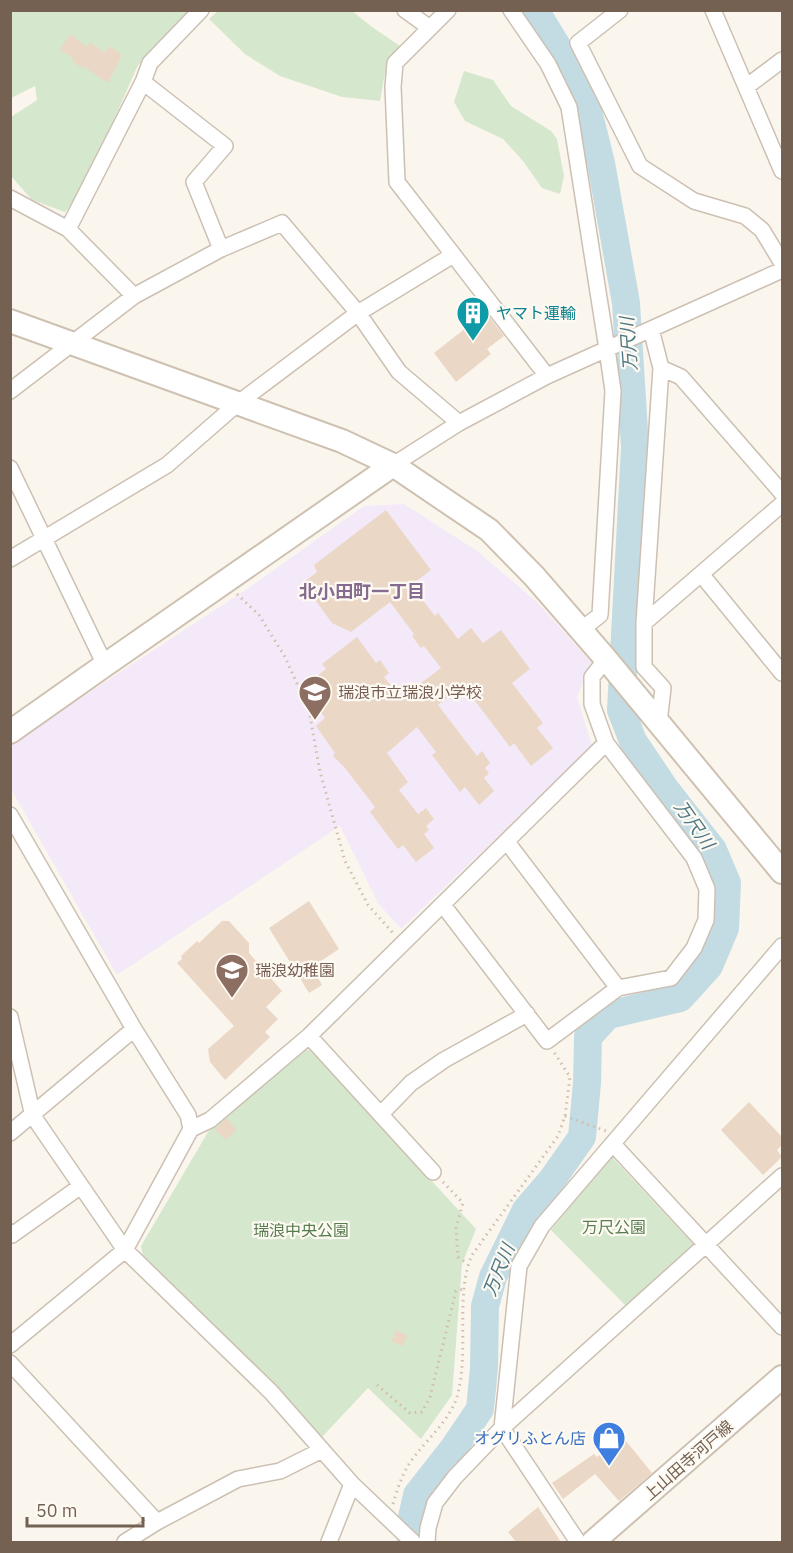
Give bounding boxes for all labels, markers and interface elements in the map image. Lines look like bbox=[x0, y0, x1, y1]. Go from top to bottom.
building icon: ヤマト運輸 bbox=[455, 295, 491, 342]
place label: ヤマト運輸 bbox=[496, 303, 576, 323]
water label: 万尺川 bbox=[615, 314, 642, 372]
district label: 北小田町一丁目 bbox=[299, 580, 425, 603]
school or university icon: 瑞浪市立瑞浪小学校 bbox=[297, 674, 333, 721]
place label: 瑞浪市立瑞浪小学校 bbox=[338, 682, 482, 702]
water label: 万尺川 bbox=[670, 796, 720, 855]
school or university icon: 瑞浪幼稚園 bbox=[214, 952, 250, 999]
place label: 瑞浪幼稚園 bbox=[255, 960, 335, 980]
park label: 万尺公園 bbox=[582, 1217, 646, 1237]
park label: 瑞浪中央公園 bbox=[253, 1220, 349, 1240]
water label: 万尺川 bbox=[478, 1239, 520, 1299]
street label: 上山田寺河戸線 bbox=[639, 1416, 737, 1504]
shop icon: オグリふとん店 bbox=[591, 1420, 627, 1467]
place label: オグリふとん店 bbox=[474, 1428, 586, 1448]
scale bar bbox=[27, 1490, 142, 1528]
text: 50 m bbox=[36, 1499, 78, 1522]

